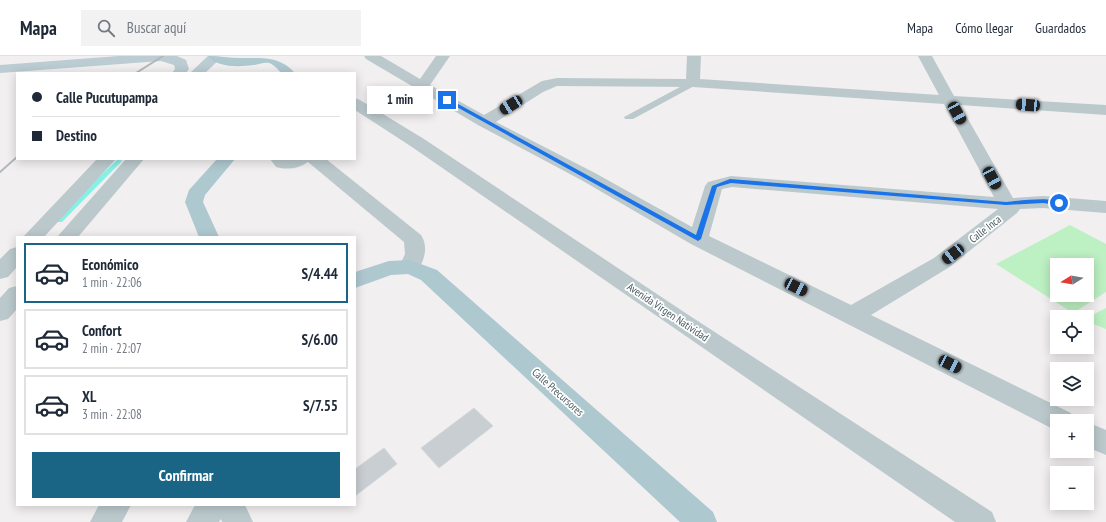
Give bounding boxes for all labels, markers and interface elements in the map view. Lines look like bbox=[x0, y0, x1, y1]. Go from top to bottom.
search box bbox=[81, 10, 361, 46]
text: Mapa bbox=[20, 16, 57, 40]
icon: search bbox=[95, 17, 117, 39]
text: Buscar aquí bbox=[127, 18, 186, 37]
text: Mapa bbox=[907, 19, 933, 37]
text: Cómo llegar bbox=[955, 19, 1013, 37]
text: Guardados bbox=[1035, 19, 1086, 37]
callout: 1 min bbox=[367, 86, 433, 114]
text: Calle Pucutupampa bbox=[56, 88, 158, 107]
text: 1 min bbox=[387, 91, 413, 108]
route end bbox=[438, 91, 456, 109]
car bbox=[498, 94, 524, 116]
car bbox=[1016, 98, 1040, 112]
car bbox=[946, 100, 968, 126]
text: Destino bbox=[56, 126, 97, 145]
car bbox=[981, 165, 1003, 191]
route start bbox=[1050, 194, 1068, 212]
street label: Calle Inca bbox=[966, 212, 1004, 246]
car bbox=[940, 242, 966, 266]
icon: car bbox=[34, 255, 70, 291]
text: Económico bbox=[82, 255, 139, 274]
north arrow bbox=[1050, 258, 1094, 302]
map controls bbox=[1050, 258, 1094, 510]
text: S/4.44 bbox=[301, 264, 338, 283]
text: 1 min · 22:06 bbox=[82, 274, 142, 291]
car bbox=[783, 276, 809, 298]
street label: Avenida Virgen Natividad bbox=[625, 280, 712, 345]
button: locate bbox=[1050, 310, 1094, 354]
icon: car bbox=[34, 321, 70, 357]
text: Confort bbox=[82, 321, 122, 340]
text: S/6.00 bbox=[301, 330, 338, 349]
text: 2 min · 22:07 bbox=[82, 340, 142, 357]
car bbox=[937, 353, 963, 375]
button: layers bbox=[1050, 362, 1094, 406]
street label: Calle Precursores bbox=[529, 365, 587, 419]
icon: car bbox=[34, 387, 70, 423]
text: XL bbox=[82, 387, 96, 406]
text: S/7.55 bbox=[303, 396, 338, 415]
text: 3 min · 22:08 bbox=[82, 406, 142, 423]
button: + bbox=[1050, 414, 1094, 458]
button: Confirmar bbox=[32, 452, 340, 498]
button: − bbox=[1050, 466, 1094, 510]

